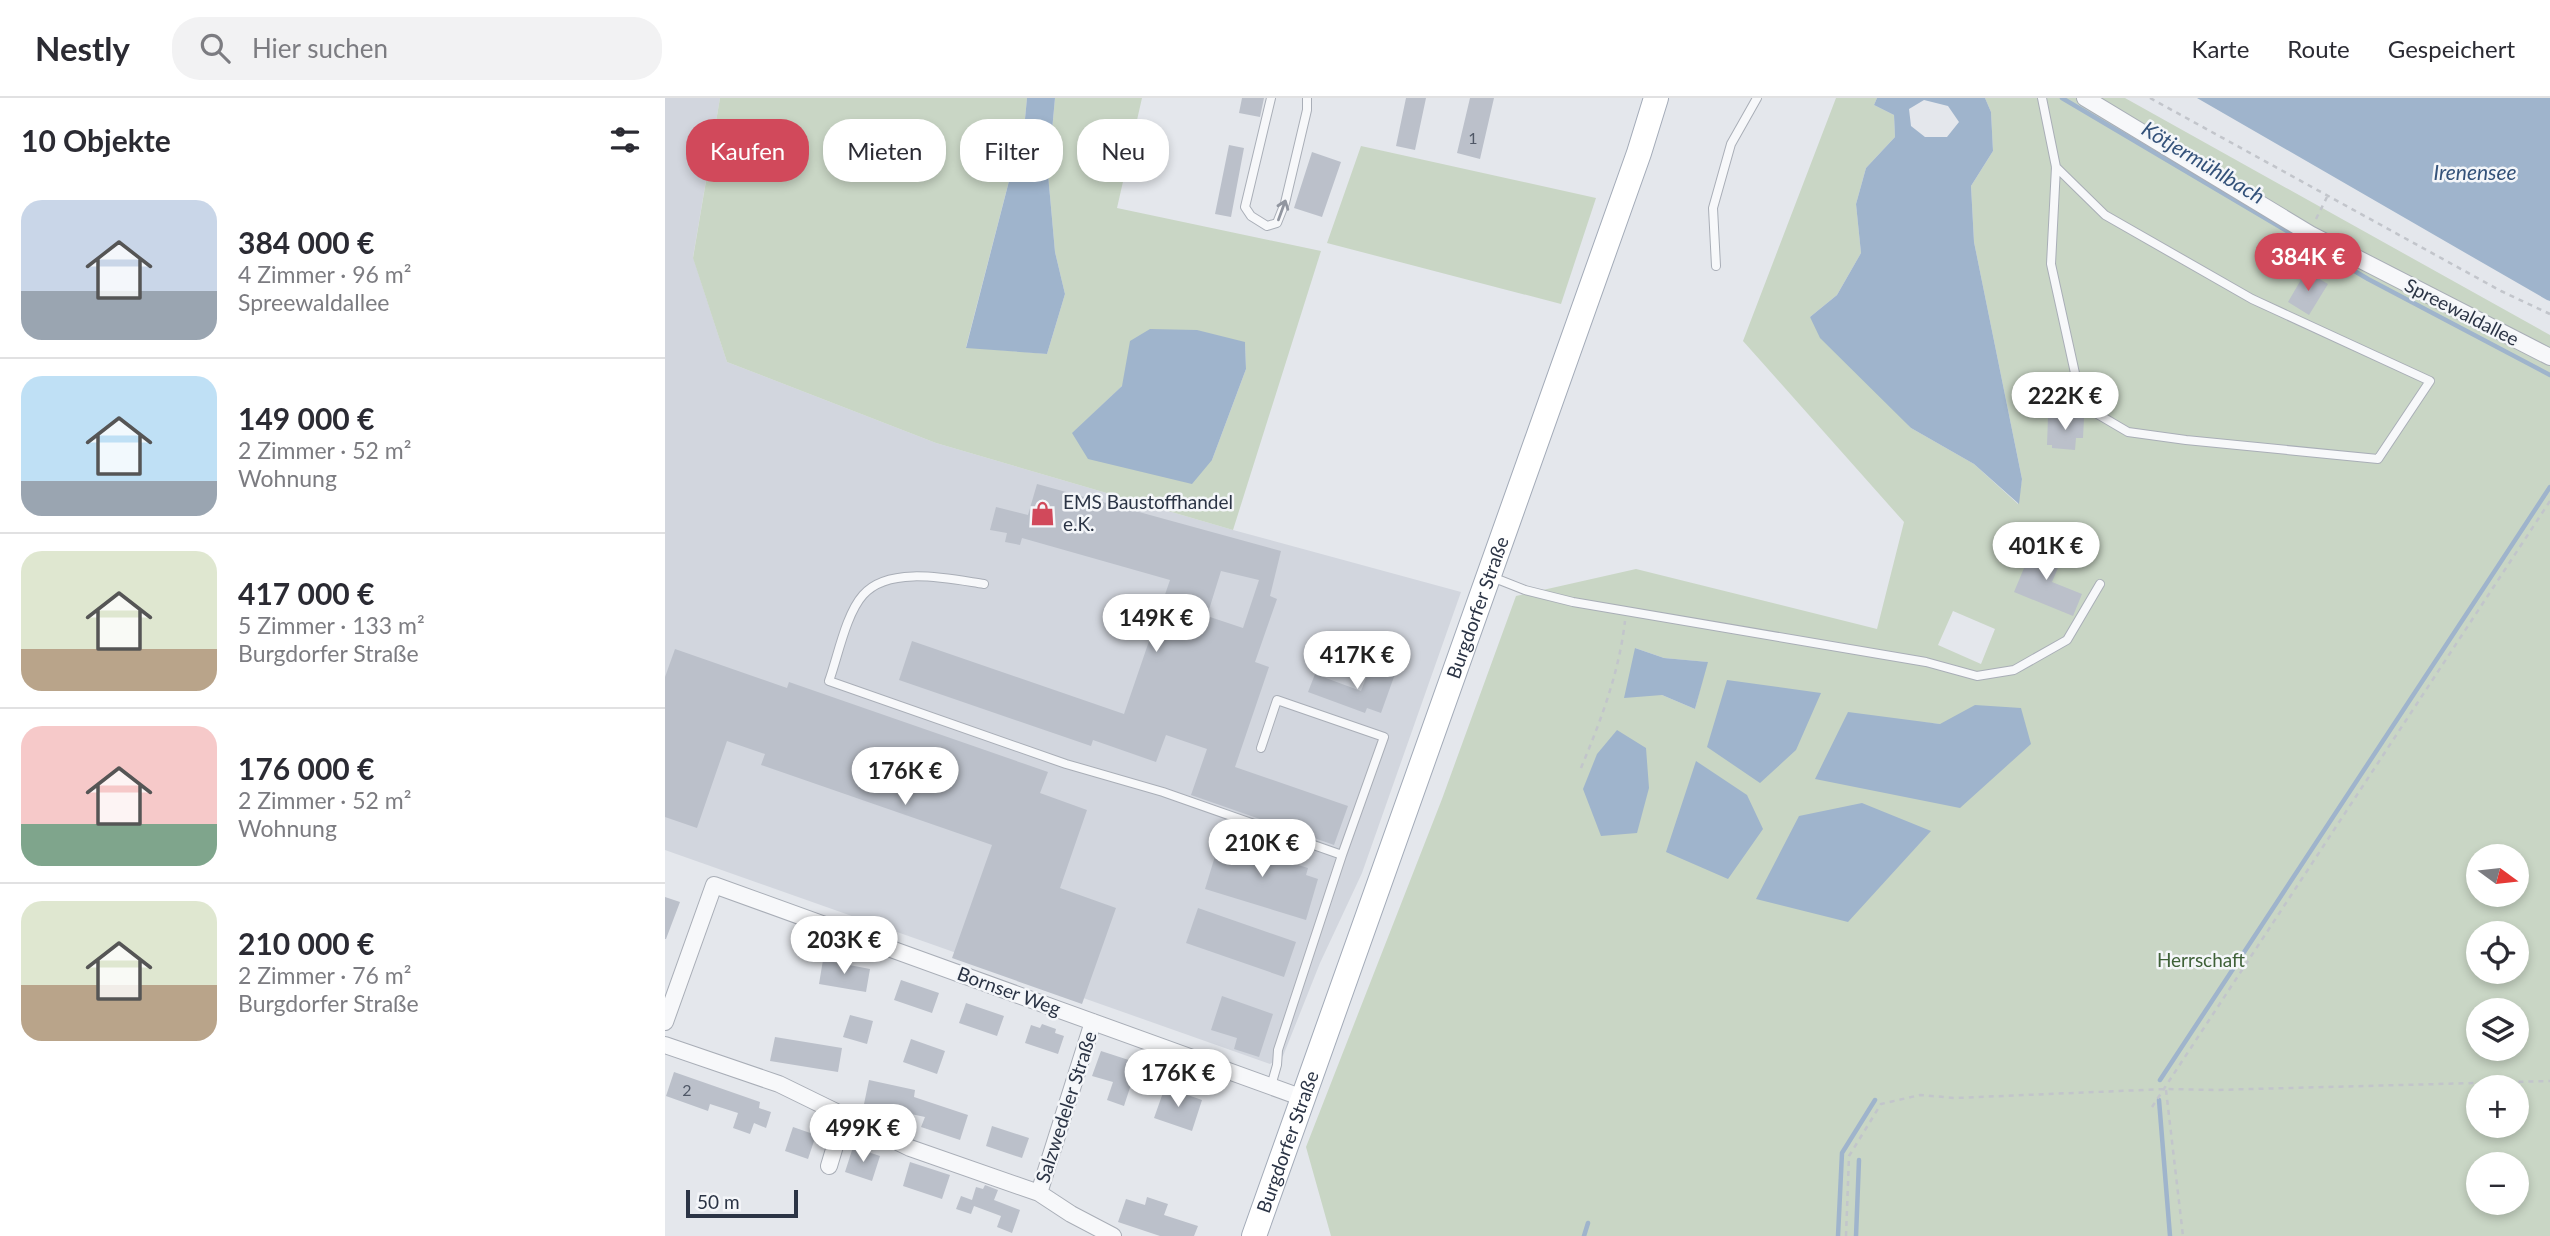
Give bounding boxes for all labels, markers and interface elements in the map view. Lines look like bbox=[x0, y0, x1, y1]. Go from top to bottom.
search box bbox=[172, 17, 662, 80]
text: Nestly bbox=[35, 28, 130, 68]
icon: search bbox=[196, 29, 234, 67]
text: Hier suchen bbox=[252, 32, 388, 64]
text: Karte bbox=[2192, 34, 2249, 63]
text: Route bbox=[2287, 34, 2350, 63]
text: Gespeichert bbox=[2388, 34, 2515, 63]
water label: Kötjermühlbach bbox=[2138, 115, 2270, 208]
chip: Kaufen bbox=[686, 119, 809, 182]
chip: Mieten bbox=[823, 119, 946, 182]
chip: Filter bbox=[960, 119, 1063, 182]
chip: Neu bbox=[1077, 119, 1169, 182]
icon: filters bbox=[606, 121, 644, 159]
text: 10 Objekte bbox=[21, 122, 171, 158]
house number: 1 bbox=[1468, 128, 1478, 147]
water label: Irenensee bbox=[2433, 159, 2517, 184]
one-way arrow bbox=[1277, 200, 1289, 222]
text: 384 000 € bbox=[238, 224, 374, 260]
icon: home bbox=[77, 228, 161, 312]
pin: 384K € bbox=[2251, 234, 2365, 293]
text: 384K € bbox=[2271, 242, 2345, 270]
text: 4 Zimmer · 96 m² bbox=[238, 260, 411, 288]
street label: Spreewaldallee bbox=[2401, 273, 2523, 350]
text: Spreewaldallee bbox=[238, 288, 389, 316]
pin: 222K € bbox=[2008, 372, 2122, 432]
text: 222K € bbox=[2028, 381, 2102, 409]
text: 149 000 € bbox=[238, 400, 374, 436]
icon: home bbox=[77, 404, 161, 488]
text: 2 Zimmer · 52 m² bbox=[238, 436, 411, 464]
text: Wohnung bbox=[238, 464, 337, 492]
place label: EMS Baustoffhandel e.K. bbox=[1063, 490, 1233, 535]
shop icon: EMS Baustoffhandel e.K. bbox=[1029, 499, 1057, 527]
pin: 401K € bbox=[1989, 522, 2103, 582]
text: 401K € bbox=[2009, 531, 2083, 559]
street label: Burgdorfer Straße bbox=[1441, 533, 1513, 682]
text: 417 000 € bbox=[238, 575, 374, 611]
icon: home bbox=[77, 579, 161, 663]
pin: 149K € bbox=[1099, 594, 1213, 654]
text: 149K € bbox=[1119, 603, 1193, 631]
text: 5 Zimmer · 133 m² bbox=[238, 611, 425, 639]
pin: 417K € bbox=[1300, 632, 1414, 691]
text: Burgdorfer Straße bbox=[238, 639, 419, 667]
text: 417K € bbox=[1320, 640, 1394, 668]
pin: 176K € bbox=[848, 748, 962, 807]
text: 176 000 € bbox=[238, 750, 374, 786]
icon: home bbox=[77, 754, 161, 838]
text: 176K € bbox=[868, 756, 942, 784]
text: 2 Zimmer · 52 m² bbox=[238, 786, 411, 814]
text: Wohnung bbox=[238, 814, 337, 842]
pin: 210K € bbox=[1205, 820, 1319, 879]
text: 210K € bbox=[1225, 828, 1299, 856]
north arrow bbox=[2466, 844, 2529, 906]
map controls bbox=[2466, 844, 2529, 1215]
pin: 203K € bbox=[787, 916, 901, 976]
button: locate bbox=[2466, 921, 2529, 984]
text: 210 000 € bbox=[238, 925, 374, 961]
text: 203K € bbox=[807, 925, 881, 953]
icon: home bbox=[77, 929, 161, 1013]
park label: Herrschaft bbox=[2157, 948, 2245, 971]
text: 2 Zimmer · 76 m² bbox=[238, 961, 411, 989]
street label: Bornser Weg bbox=[954, 961, 1064, 1020]
text: Burgdorfer Straße bbox=[238, 989, 419, 1017]
button: layers bbox=[2466, 998, 2529, 1061]
street label: Salzwedeler Straße bbox=[1030, 1028, 1101, 1186]
pin: 176K € bbox=[1121, 1049, 1235, 1109]
text: 176K € bbox=[1141, 1058, 1215, 1086]
street label: Burgdorfer Straße bbox=[1251, 1067, 1323, 1216]
button: + bbox=[2466, 1075, 2529, 1138]
house number: 2 bbox=[682, 1080, 692, 1099]
pin: 499K € bbox=[806, 1104, 920, 1164]
text: 499K € bbox=[826, 1113, 900, 1141]
button: − bbox=[2466, 1152, 2529, 1215]
scale bar bbox=[686, 1187, 798, 1219]
text: 50 m bbox=[697, 1190, 740, 1213]

